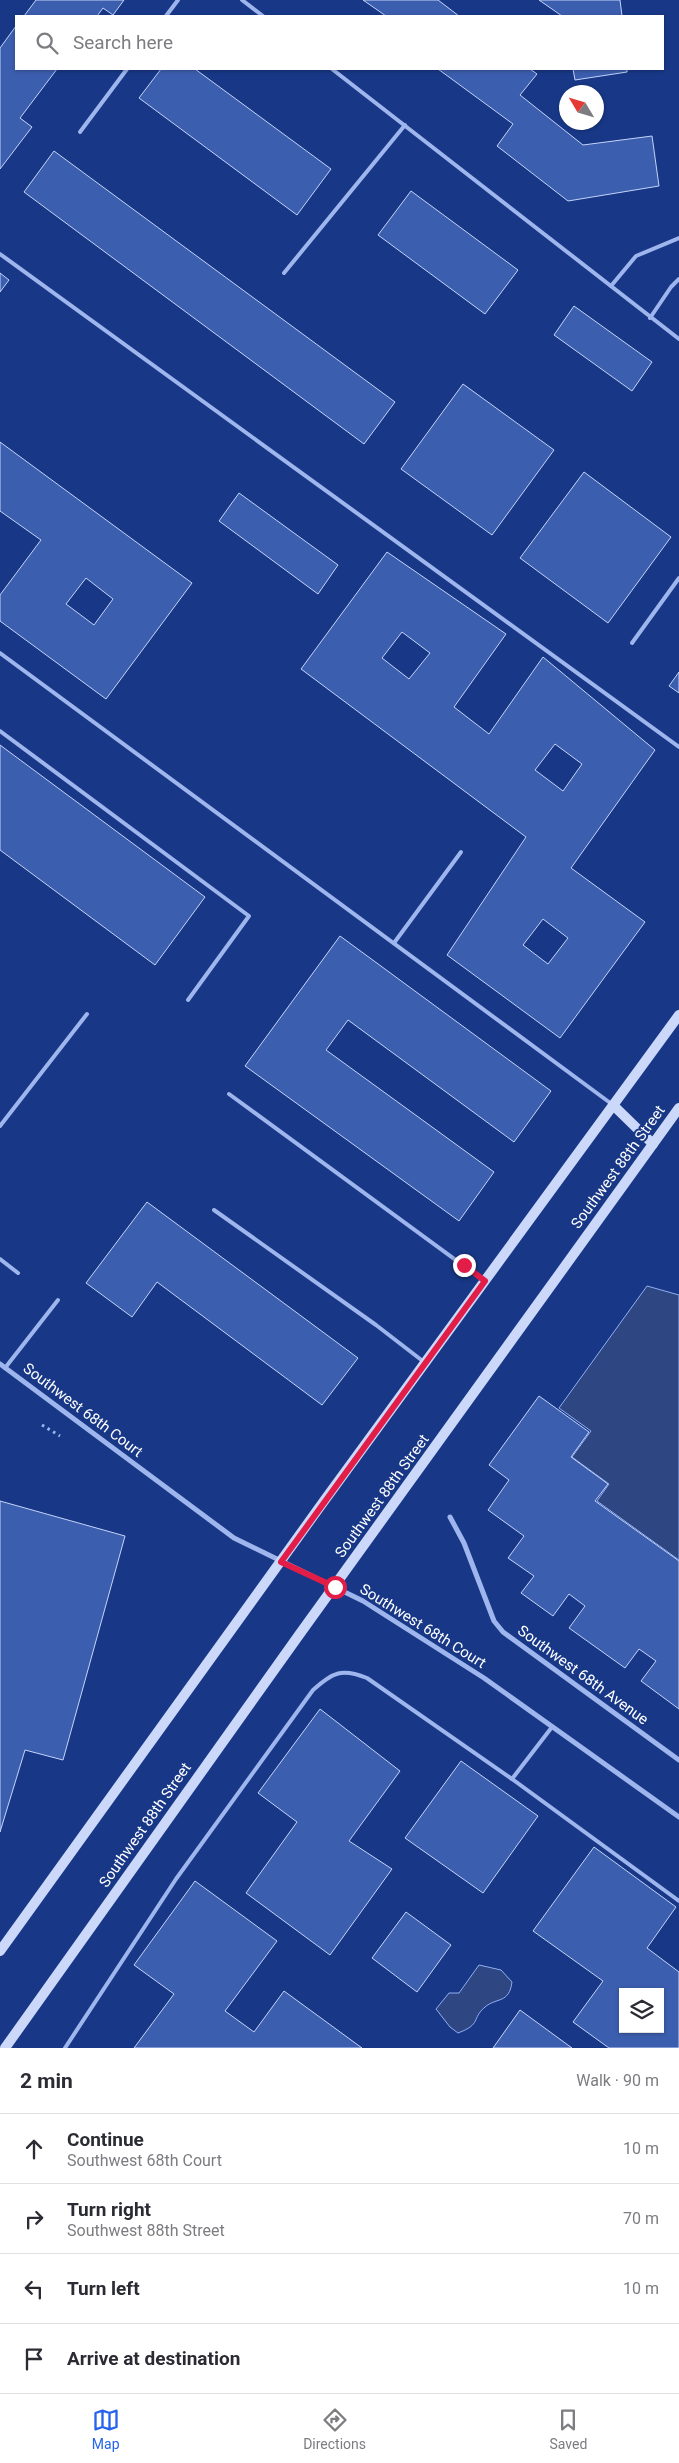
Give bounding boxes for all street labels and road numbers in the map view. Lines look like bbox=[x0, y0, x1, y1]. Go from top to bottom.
street label: Southwest 88th Street bbox=[567, 1102, 669, 1232]
street label: Southwest 68th Court bbox=[20, 1359, 146, 1461]
street label: Southwest 88th Street bbox=[331, 1431, 433, 1561]
street label: Southwest 68th Court bbox=[357, 1580, 489, 1672]
street label: Southwest 68th Avenue bbox=[514, 1621, 652, 1729]
street label: Southwest 88th Street bbox=[95, 1759, 195, 1891]

